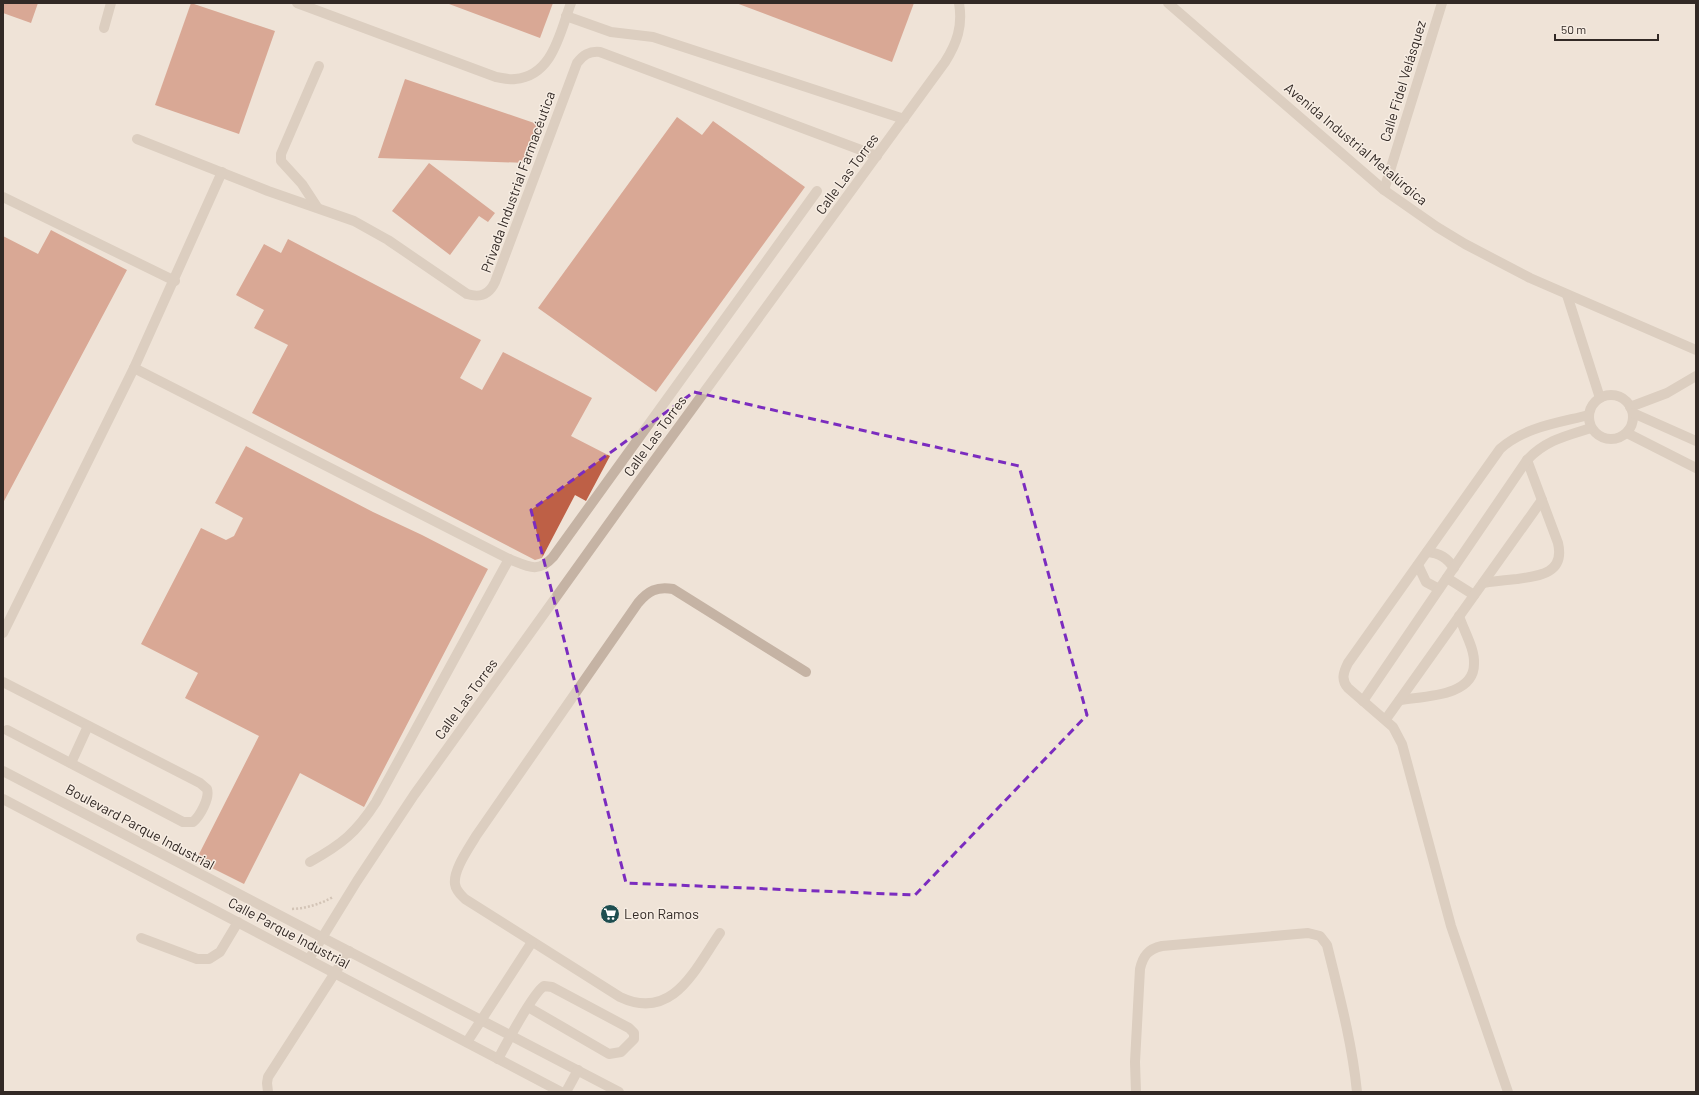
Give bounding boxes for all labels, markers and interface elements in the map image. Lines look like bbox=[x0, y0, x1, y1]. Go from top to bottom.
scale bar bbox=[1555, 16, 1658, 42]
street label: Calle Fidel Velásquez bbox=[1376, 18, 1429, 144]
text: 50 m bbox=[1561, 22, 1586, 36]
street label: Avenida Industrial Metalúrgica bbox=[1281, 79, 1431, 208]
street label: Privada Industrial Farmacéutica bbox=[477, 89, 558, 275]
street label: Calle Las Torres bbox=[812, 130, 882, 217]
street label: Calle Las Torres bbox=[620, 392, 690, 479]
street label: Calle Las Torres bbox=[431, 655, 501, 742]
street label: Boulevard Parque Industrial bbox=[63, 780, 218, 873]
street label: Calle Parque Industrial bbox=[226, 893, 353, 972]
supermarket icon: Leon Ramos bbox=[599, 903, 621, 925]
place label: Leon Ramos bbox=[624, 905, 699, 922]

